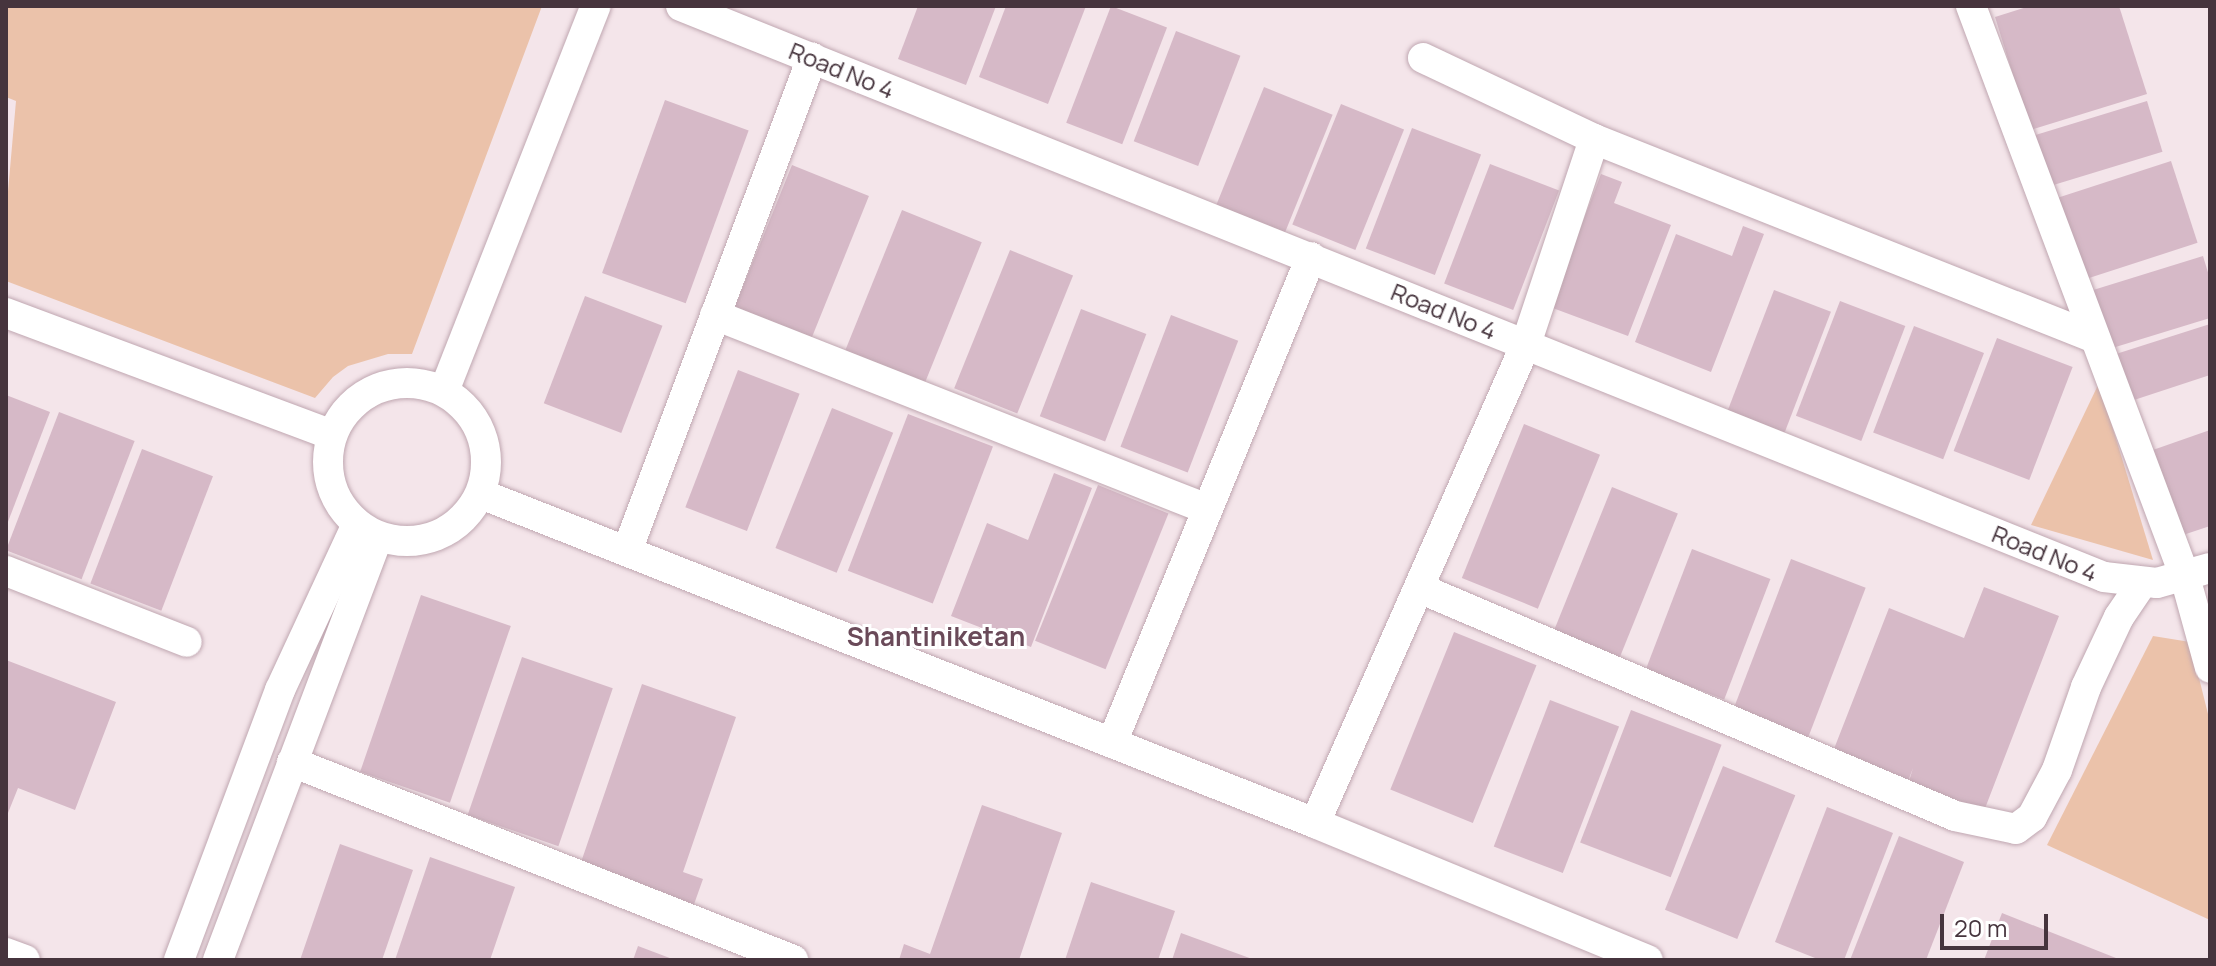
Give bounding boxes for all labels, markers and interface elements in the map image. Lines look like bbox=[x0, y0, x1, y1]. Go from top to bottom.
street label: Road No 4 bbox=[785, 36, 899, 104]
street label: Road No 4 bbox=[1387, 277, 1501, 345]
street label: Road No 4 bbox=[1988, 519, 2102, 587]
district label: Shantiniketan bbox=[847, 621, 1025, 653]
scale bar bbox=[1944, 898, 2052, 948]
text: 20 m bbox=[1954, 911, 2007, 944]

